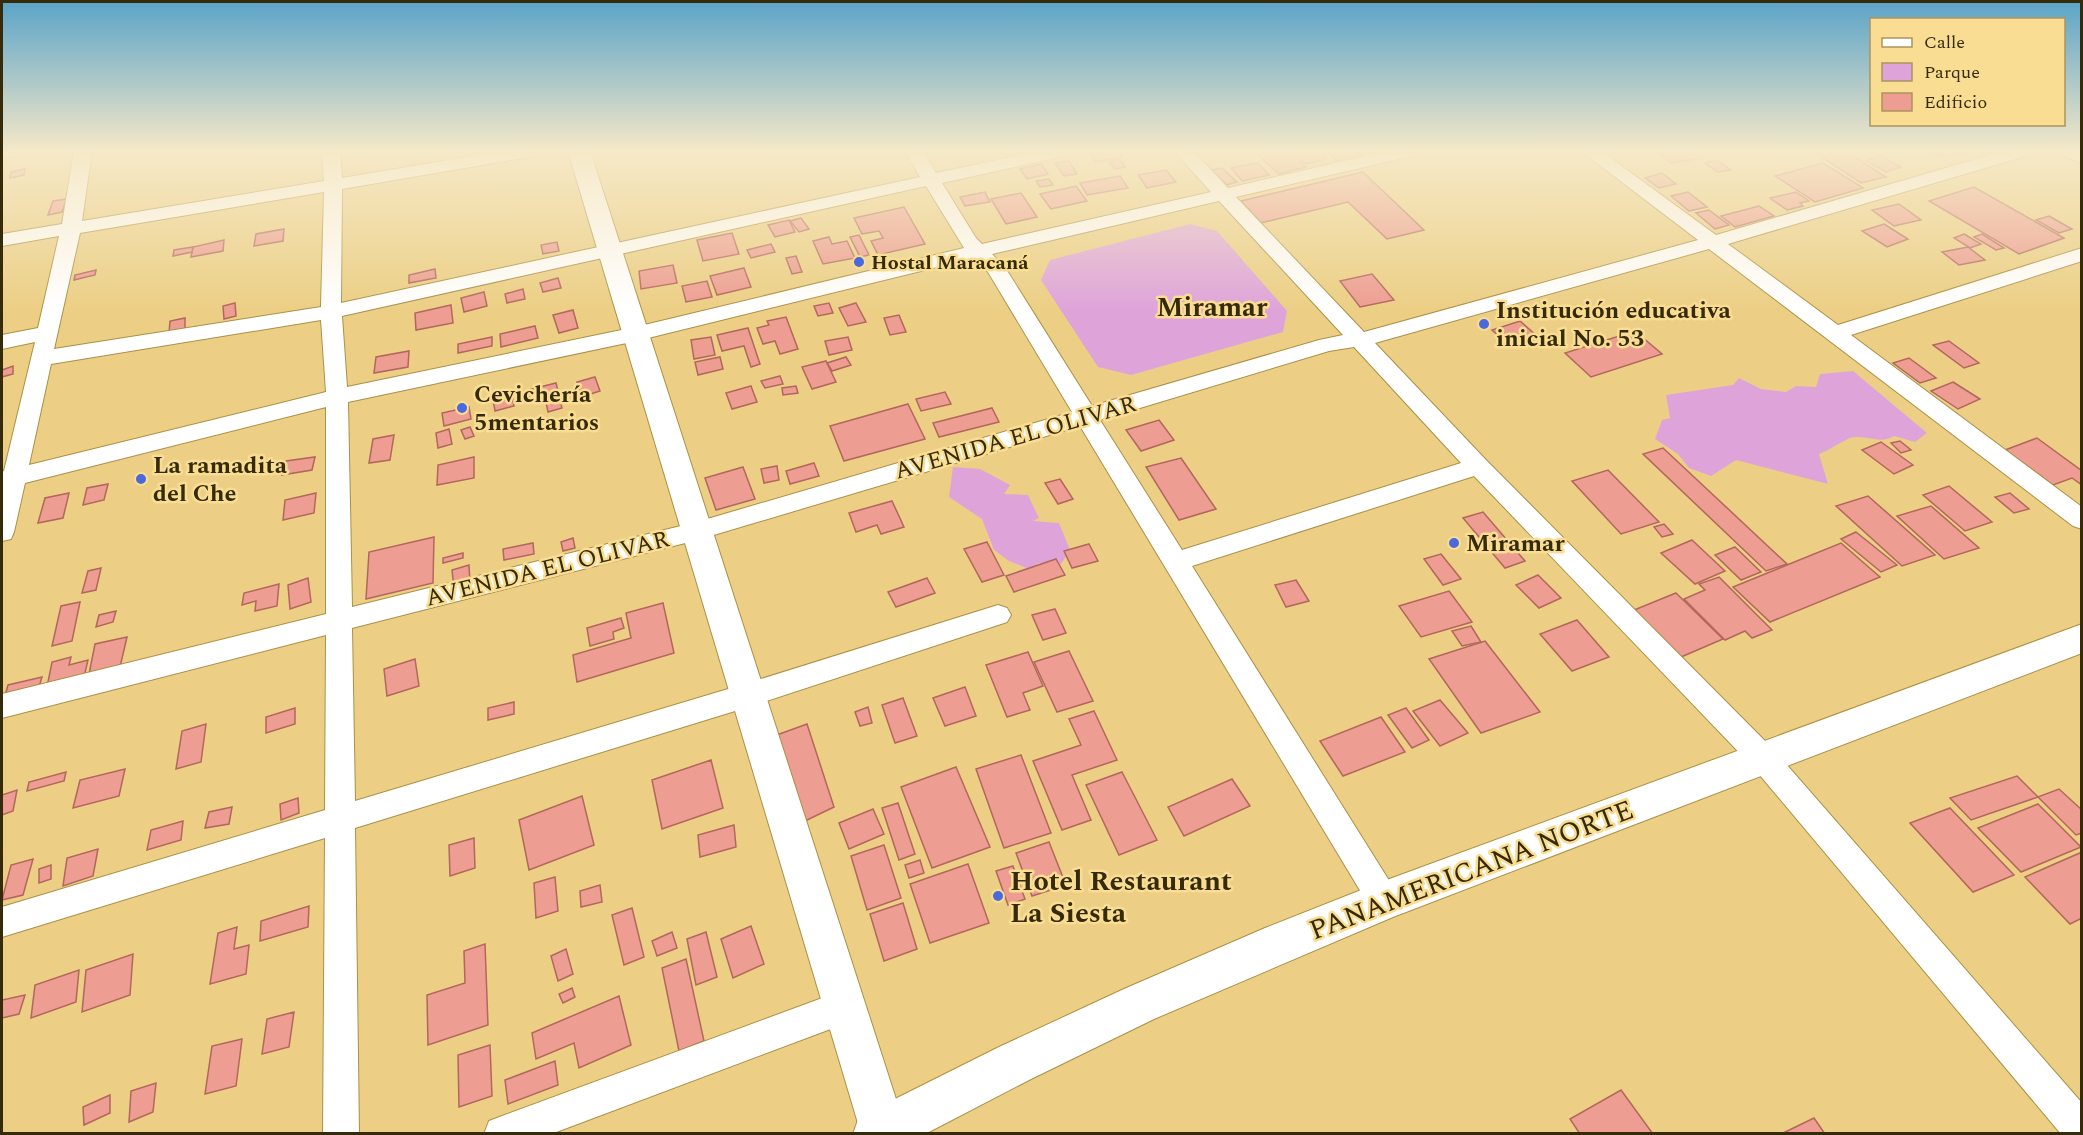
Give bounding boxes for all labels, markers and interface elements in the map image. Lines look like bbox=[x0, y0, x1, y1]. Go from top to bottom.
legend bbox=[1870, 18, 2065, 126]
text: Calle bbox=[1924, 29, 1965, 56]
text: Parque bbox=[1924, 59, 1980, 86]
text: Edificio bbox=[1924, 89, 1987, 116]
place label: Hostal Maracaná bbox=[871, 248, 1029, 278]
marker: Hostal Maracaná bbox=[852, 255, 866, 269]
district label: Miramar bbox=[1157, 287, 1268, 329]
place label: Institución educativa inicial No. 53 bbox=[1496, 293, 1732, 357]
marker: Institución educativa inicial No. 53 bbox=[1477, 317, 1491, 331]
place label: Cevichería 5mentarios bbox=[474, 377, 599, 441]
street label: AVENIDA EL OLIVAR bbox=[890, 386, 1140, 490]
marker: Cevichería 5mentarios bbox=[455, 401, 469, 415]
place label: La ramadita del Che bbox=[153, 448, 288, 512]
marker: La ramadita del Che bbox=[134, 472, 148, 486]
street label: AVENIDA EL OLIVAR bbox=[422, 521, 673, 617]
place label: Miramar bbox=[1466, 526, 1565, 562]
marker: Miramar bbox=[1447, 536, 1461, 550]
street label: PANAMERICANA NORTE bbox=[1303, 789, 1640, 952]
place label: Hotel Restaurant La Siesta bbox=[1010, 860, 1232, 935]
marker: Hotel Restaurant La Siesta bbox=[991, 889, 1005, 903]

